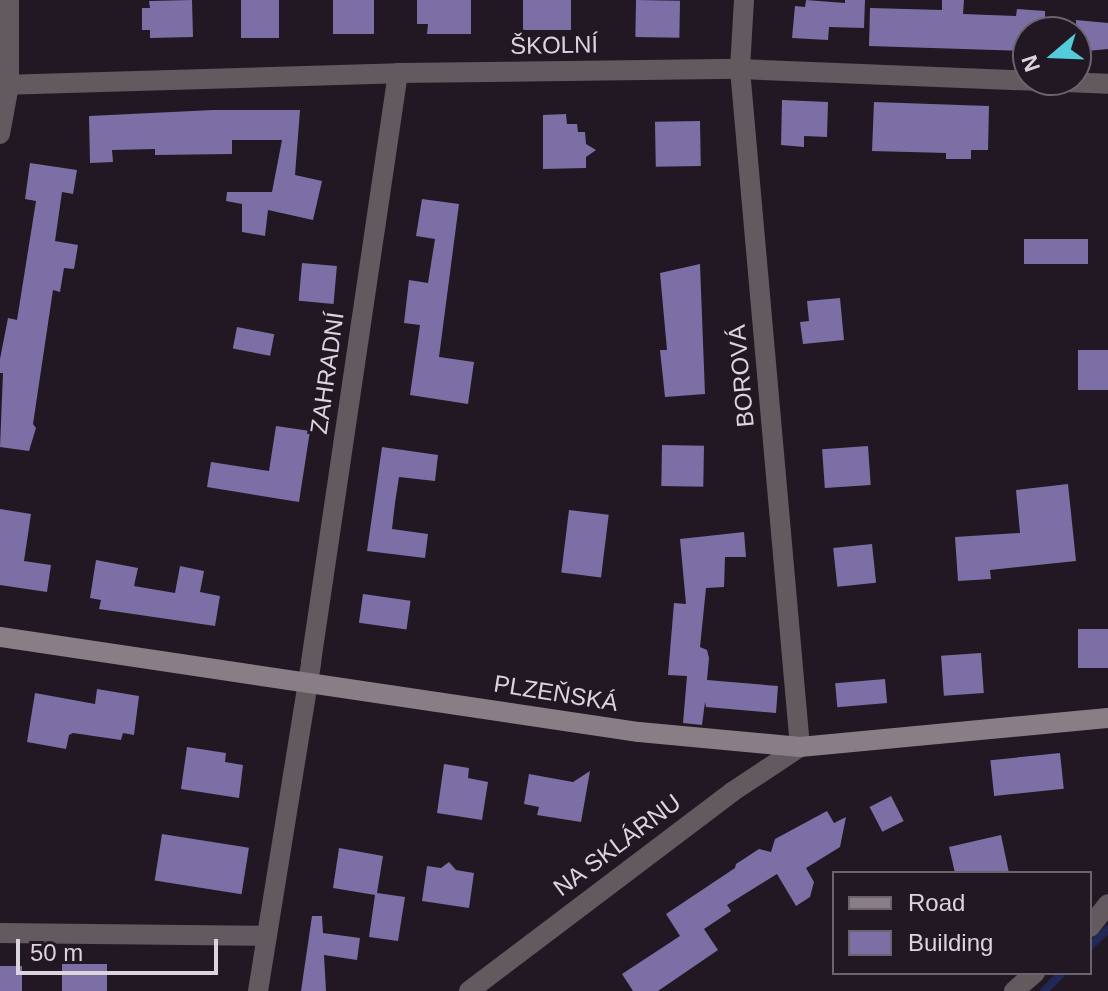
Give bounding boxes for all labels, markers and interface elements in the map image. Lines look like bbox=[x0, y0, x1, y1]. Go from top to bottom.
north arrow bbox=[1012, 16, 1092, 96]
street label: ŠKOLNÍ bbox=[510, 30, 598, 60]
text: N bbox=[1016, 52, 1045, 75]
street label: ZAHRADNÍ bbox=[304, 310, 350, 436]
street label: BOROVÁ bbox=[722, 324, 760, 428]
street label: PLZEŇSKÁ bbox=[492, 669, 620, 717]
street label: NA SKLÁRNU bbox=[547, 787, 687, 903]
legend bbox=[832, 871, 1092, 975]
text: Road bbox=[908, 889, 965, 916]
scale bar bbox=[20, 923, 222, 973]
text: Building bbox=[908, 929, 993, 956]
text: 50 m bbox=[30, 939, 83, 966]

